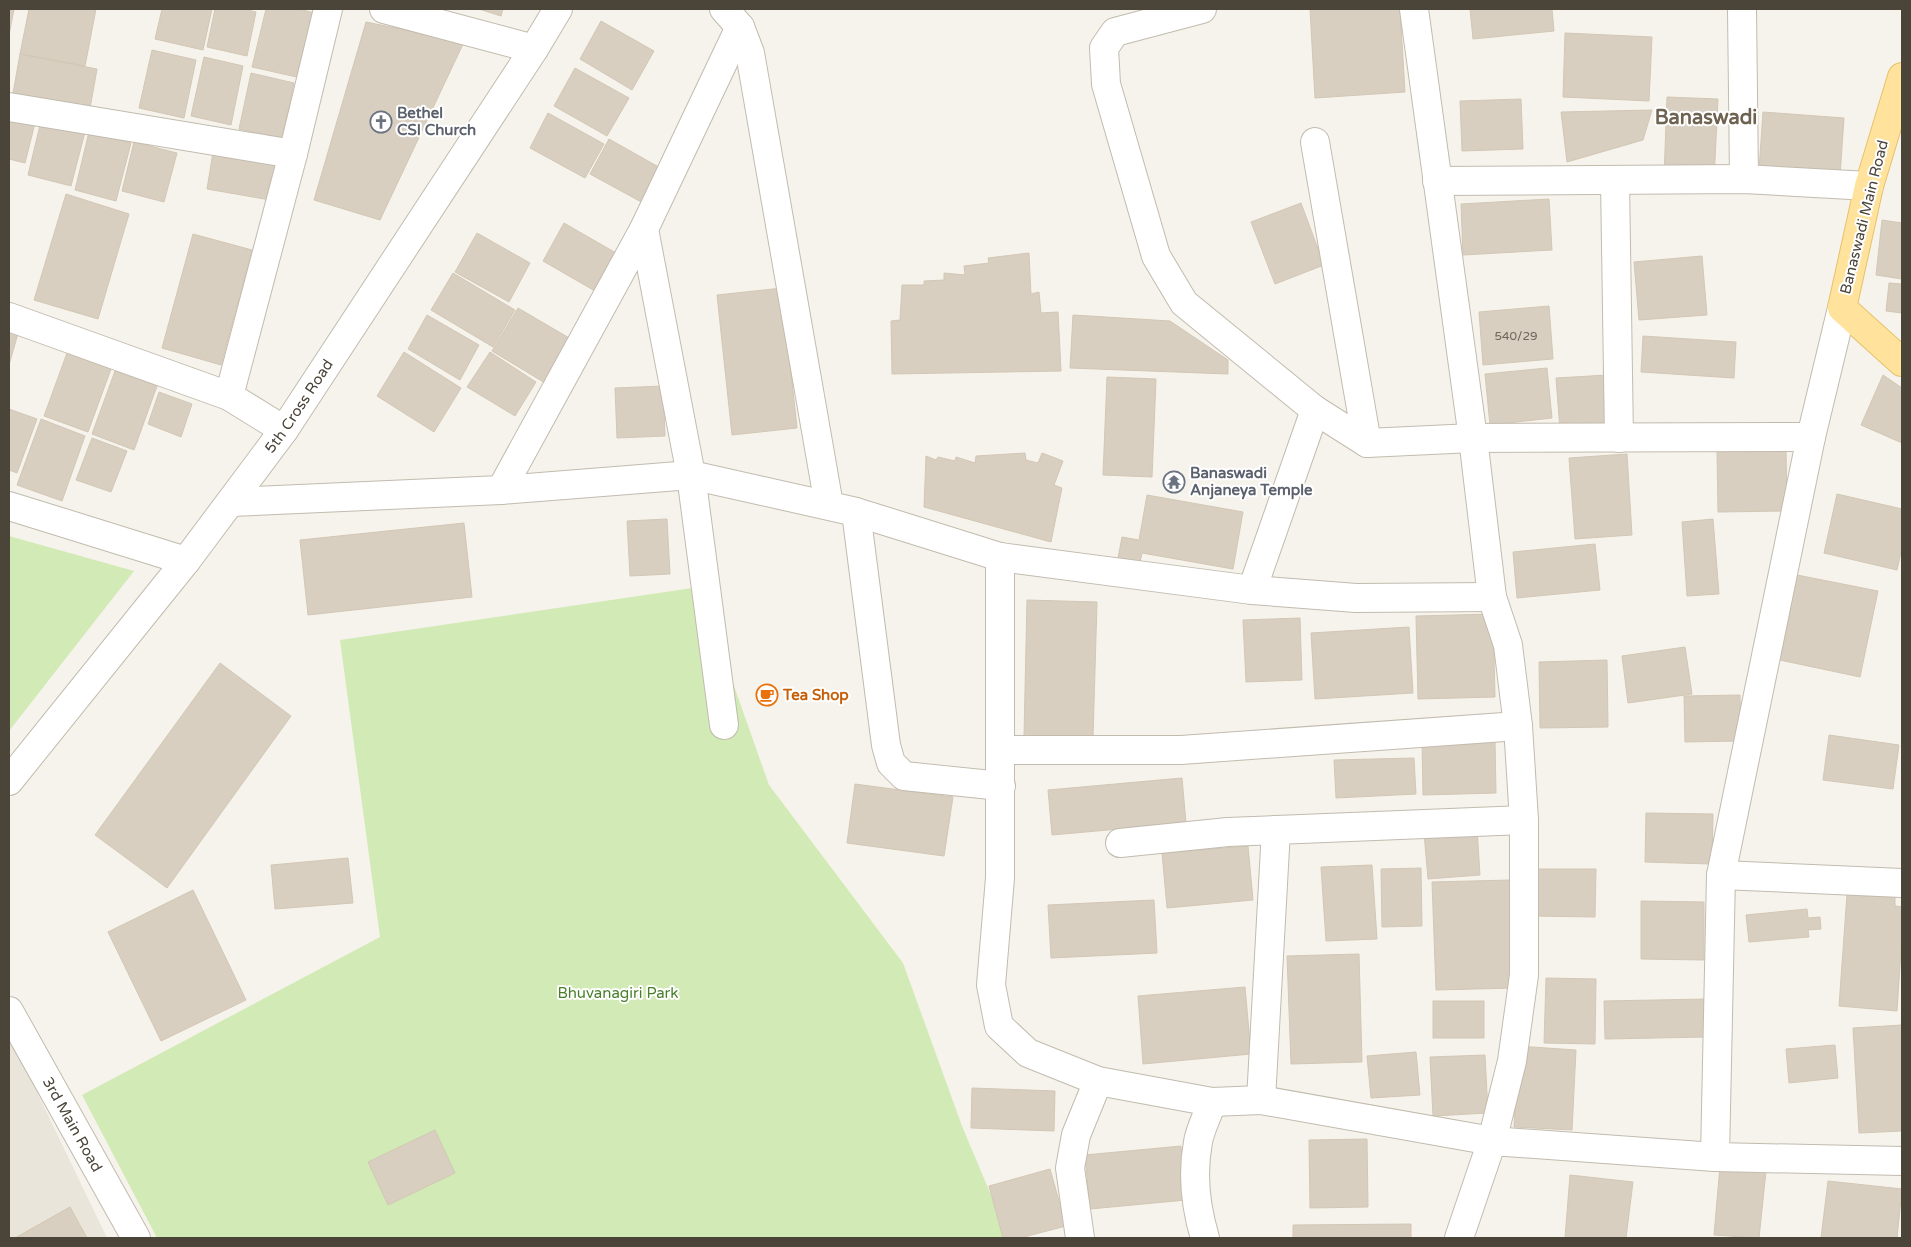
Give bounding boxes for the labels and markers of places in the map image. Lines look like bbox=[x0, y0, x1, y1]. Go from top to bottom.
place label: Bethel CSI Church bbox=[397, 104, 476, 139]
church icon: Bethel CSI Church bbox=[369, 110, 393, 134]
place label: Banaswadi Anjaneya Temple bbox=[1190, 464, 1313, 500]
temple icon: Banaswadi Anjaneya Temple bbox=[1162, 470, 1186, 494]
cafe icon: Tea Shop bbox=[755, 683, 779, 707]
place label: Tea Shop bbox=[782, 686, 849, 705]

